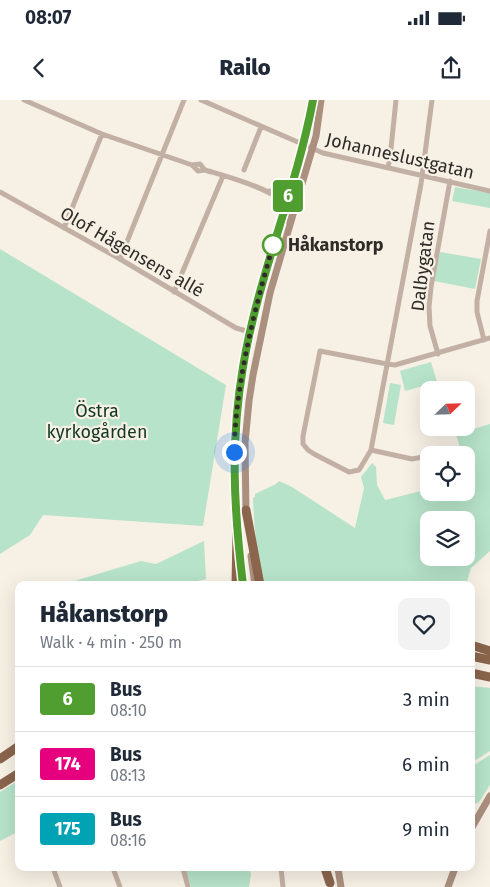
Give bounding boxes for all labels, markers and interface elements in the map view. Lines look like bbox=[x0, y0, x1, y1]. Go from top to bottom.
text: 08:07 bbox=[25, 6, 71, 29]
icon: back bbox=[25, 54, 53, 82]
text: Railo bbox=[219, 54, 271, 81]
icon: share bbox=[437, 54, 465, 82]
street label: Johanneslustgatan bbox=[324, 128, 476, 184]
line badge: 6 bbox=[272, 180, 304, 212]
text: 6 bbox=[283, 185, 293, 207]
street label: Olof Hågensens allé bbox=[56, 202, 208, 302]
street label: Dalbygatan bbox=[407, 219, 439, 313]
marker: Håkanstorp bbox=[262, 234, 284, 256]
place label: Håkanstorp bbox=[288, 234, 384, 256]
north arrow bbox=[420, 381, 475, 436]
map controls bbox=[420, 381, 475, 566]
park label: Östra kyrkogården bbox=[47, 400, 147, 443]
your location bbox=[222, 440, 247, 465]
button: locate bbox=[420, 446, 475, 501]
button: layers bbox=[420, 511, 475, 566]
button: heart bbox=[398, 598, 450, 650]
text: Håkanstorp bbox=[40, 600, 168, 628]
text: Walk · 4 min · 250 m bbox=[40, 633, 182, 652]
text: Bus bbox=[110, 678, 142, 701]
text: 6 bbox=[62, 688, 73, 710]
text: 3 min bbox=[403, 688, 450, 711]
text: 08:10 bbox=[110, 701, 147, 720]
text: Bus bbox=[110, 743, 142, 766]
text: 174 bbox=[54, 753, 81, 775]
text: 6 min bbox=[402, 753, 450, 776]
text: 08:13 bbox=[110, 766, 146, 785]
text: Bus bbox=[110, 808, 142, 831]
text: 175 bbox=[54, 818, 81, 840]
text: 9 min bbox=[402, 818, 450, 841]
text: 08:16 bbox=[110, 831, 146, 850]

